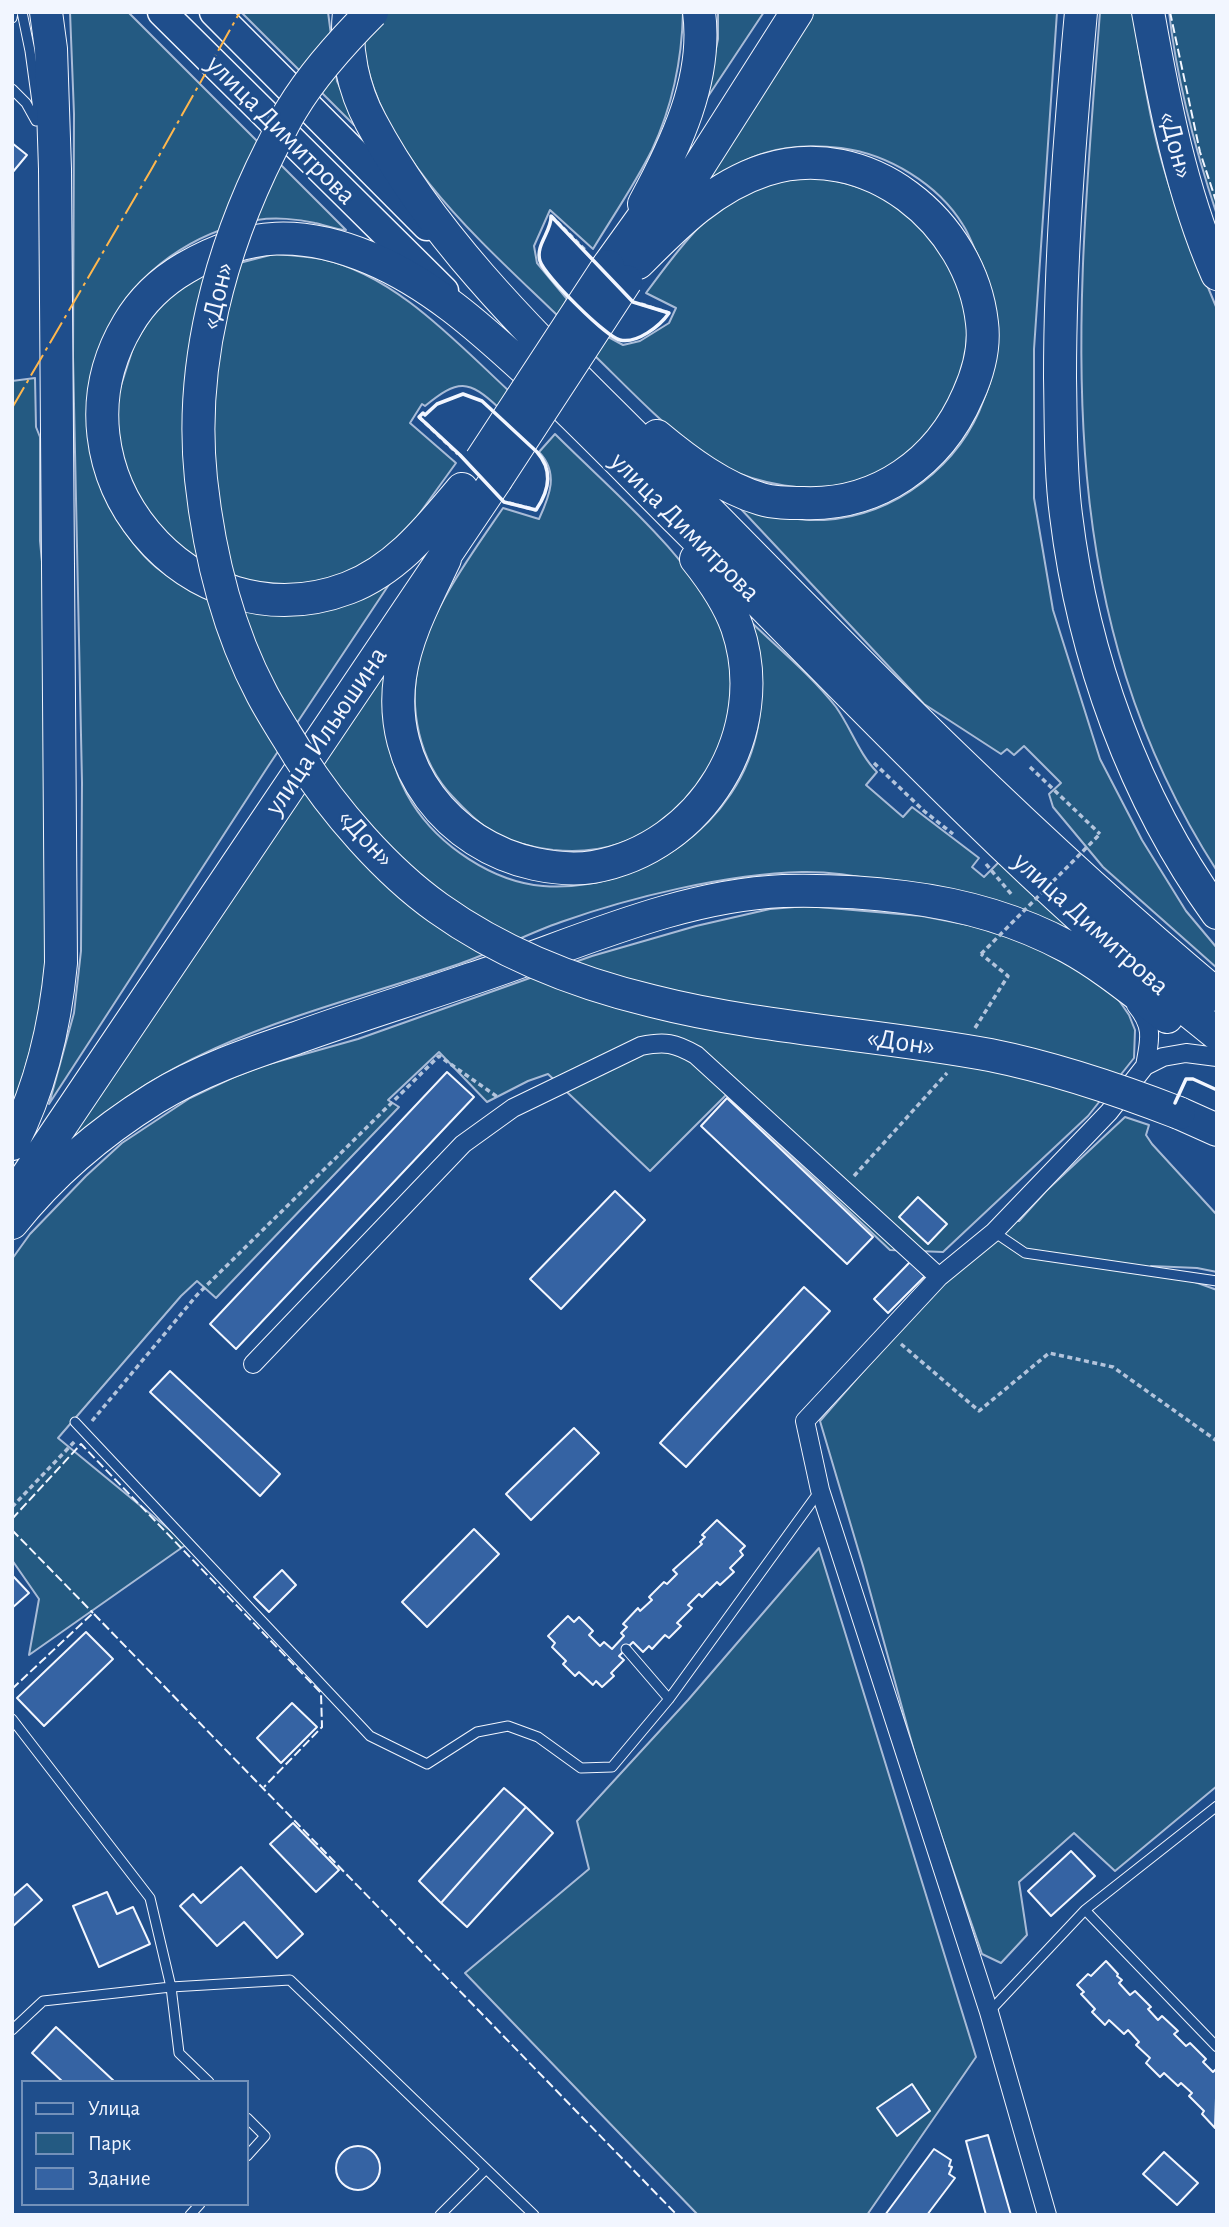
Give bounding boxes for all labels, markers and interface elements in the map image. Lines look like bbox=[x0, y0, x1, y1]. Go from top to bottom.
street label: улица Димитрова bbox=[199, 48, 363, 212]
street label: «Дон» bbox=[1151, 108, 1201, 182]
street label: «Дон» bbox=[193, 259, 241, 333]
street label: улица Димитрова bbox=[603, 445, 767, 609]
street label: улица Ильюшина bbox=[257, 640, 395, 822]
street label: «Дон» bbox=[330, 801, 402, 875]
street label: улица Димитрова bbox=[1006, 845, 1176, 1003]
street label: «Дон» bbox=[865, 1021, 937, 1063]
legend bbox=[21, 2080, 248, 2206]
text: Улица bbox=[88, 2098, 140, 2119]
text: Парк bbox=[88, 2133, 131, 2154]
text: Здание bbox=[88, 2168, 151, 2189]

